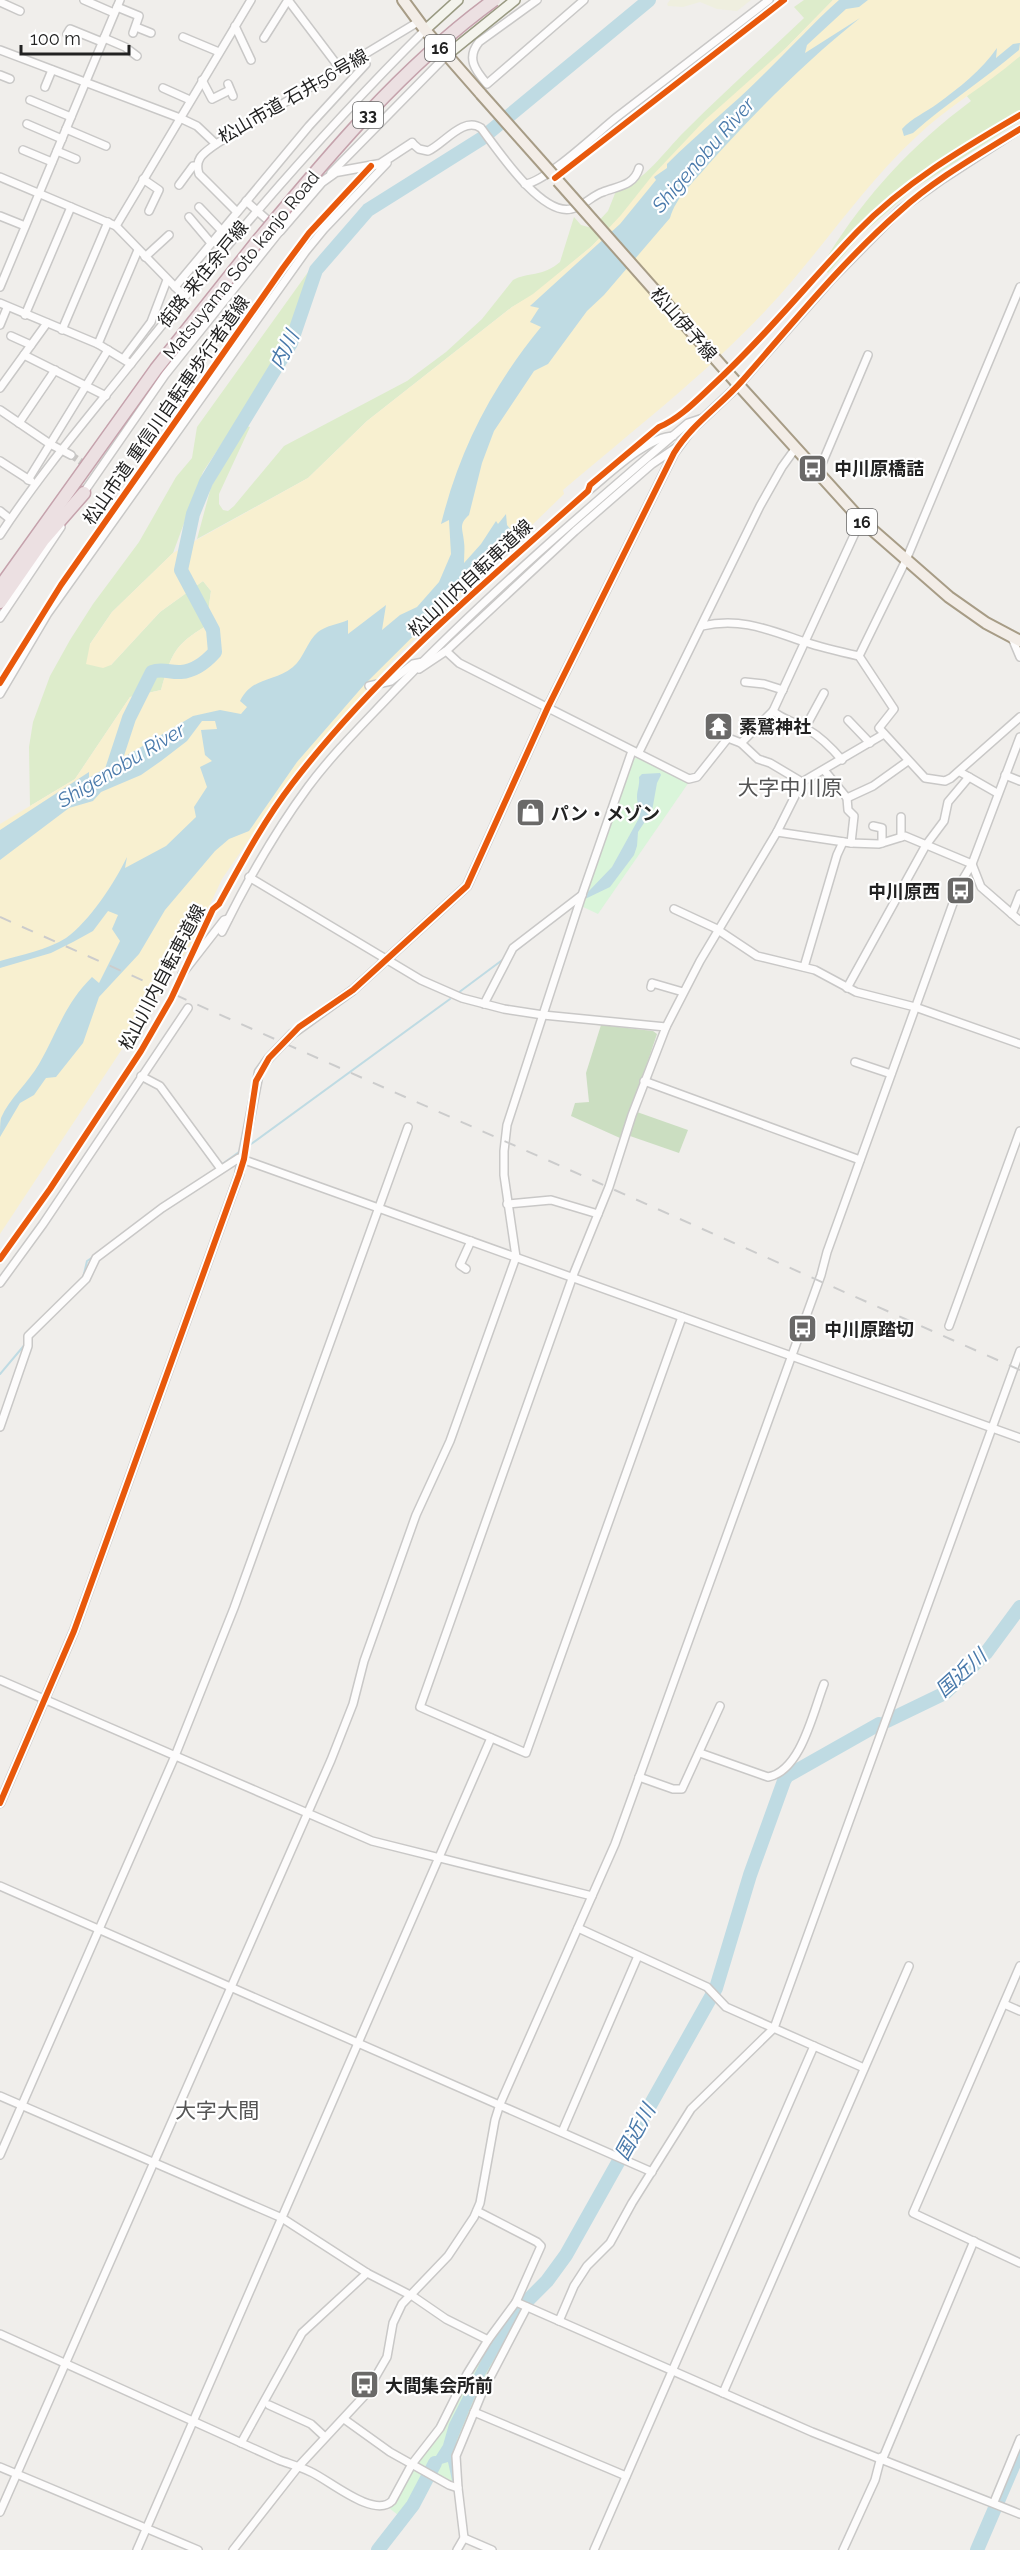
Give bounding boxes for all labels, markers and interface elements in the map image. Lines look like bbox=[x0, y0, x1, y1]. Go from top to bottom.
scale bar bbox=[21, 18, 129, 56]
text: 100 m bbox=[30, 28, 81, 49]
road number: 16 bbox=[425, 35, 455, 61]
street label: 松山市道 石井56号線 bbox=[214, 45, 372, 147]
water label: Shigenobu River bbox=[646, 92, 760, 218]
road number: 33 bbox=[353, 102, 383, 128]
street label: Matsuyama Soto kanjo Road bbox=[159, 167, 323, 363]
street label: 街路 来住余戸線 bbox=[154, 217, 252, 331]
street label: 松山伊予線 bbox=[647, 283, 721, 365]
street label: 松山市道 重信川自転車歩行者道線 bbox=[79, 292, 253, 528]
water label: 内川 bbox=[264, 325, 305, 373]
bus stop icon: 中川原橋詰 bbox=[797, 452, 829, 484]
place label: 中川原橋詰 bbox=[834, 458, 924, 479]
road number: 16 bbox=[847, 509, 877, 535]
street label: 松山川内自転車道線 bbox=[404, 515, 536, 641]
temple icon: 素鷲神社 bbox=[702, 710, 734, 742]
place label: 素鷲神社 bbox=[739, 716, 811, 737]
water label: Shigenobu River bbox=[52, 717, 190, 813]
district label: 大字中川原 bbox=[738, 775, 843, 800]
shop icon: パン・メゾン bbox=[514, 797, 546, 829]
place label: パン・メゾン bbox=[551, 803, 660, 824]
bus stop icon: 中川原西 bbox=[945, 875, 977, 907]
place label: 中川原西 bbox=[868, 881, 940, 902]
street label: 松山川内自転車道線 bbox=[115, 901, 209, 1053]
bus stop icon: 中川原踏切 bbox=[787, 1313, 819, 1345]
place label: 中川原踏切 bbox=[824, 1319, 914, 1340]
water label: 国近川 bbox=[931, 1643, 993, 1702]
district label: 大字大間 bbox=[175, 2098, 259, 2123]
water label: 国近川 bbox=[610, 2098, 661, 2164]
bus stop icon: 大間集会所前 bbox=[348, 2369, 380, 2401]
place label: 大間集会所前 bbox=[385, 2375, 493, 2396]

